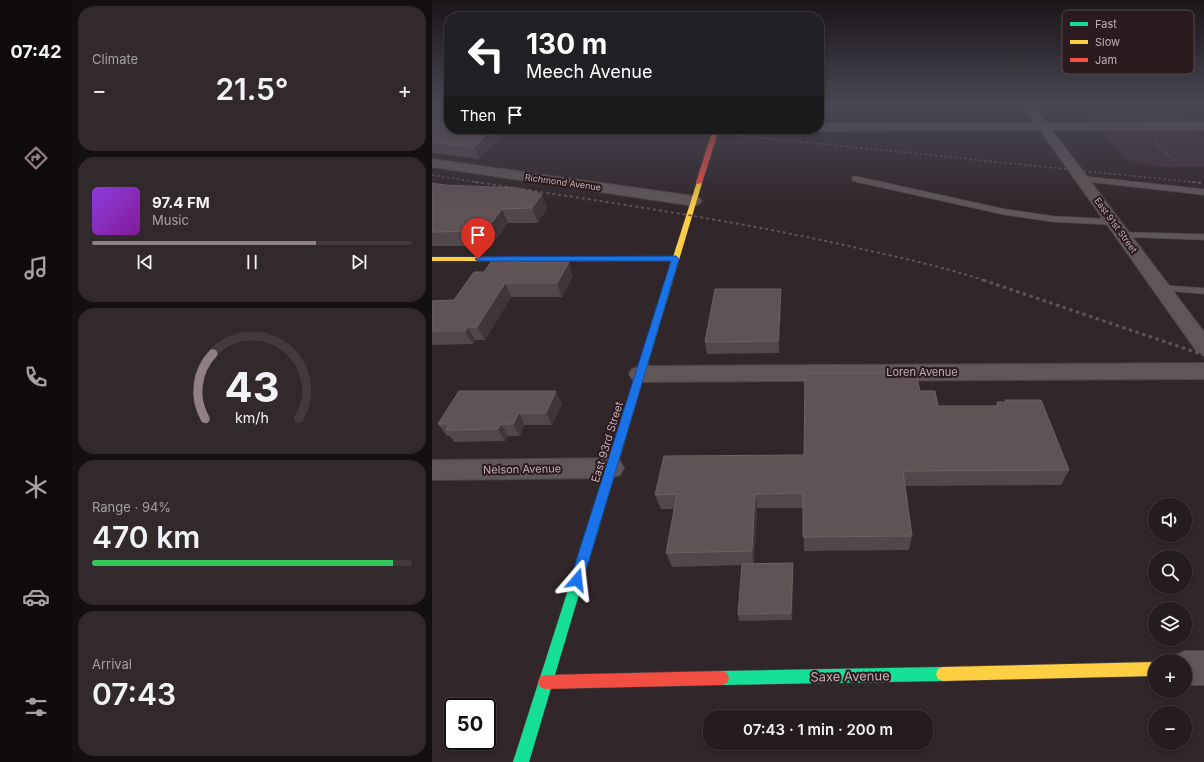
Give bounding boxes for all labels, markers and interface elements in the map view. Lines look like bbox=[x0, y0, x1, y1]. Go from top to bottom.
legend bbox=[1062, 10, 1194, 74]
text: Fast bbox=[1095, 17, 1117, 31]
text: 130 m bbox=[526, 27, 607, 61]
icon: left bbox=[460, 28, 512, 80]
text: Slow bbox=[1095, 35, 1120, 49]
text: 07:42 bbox=[10, 41, 62, 62]
text: Climate bbox=[92, 51, 138, 67]
text: Jam bbox=[1095, 53, 1117, 67]
text: Meech Avenue bbox=[526, 61, 652, 82]
text: 21.5° bbox=[215, 71, 289, 107]
text: − bbox=[92, 77, 107, 103]
text: + bbox=[397, 77, 412, 103]
icon: arrive bbox=[504, 104, 526, 126]
text: Then bbox=[460, 106, 496, 125]
icon: directions bbox=[22, 144, 50, 172]
street label: Richmond Avenue bbox=[524, 171, 602, 193]
text: 97.4 FM bbox=[152, 193, 210, 212]
street label: East 91st Street bbox=[1092, 195, 1140, 255]
text: Music bbox=[152, 212, 189, 228]
pin bbox=[461, 218, 495, 259]
icon: arrive bbox=[467, 224, 489, 246]
icon: previous bbox=[134, 251, 156, 273]
icon: pause bbox=[241, 251, 263, 273]
icon: next bbox=[348, 251, 370, 273]
icon: music bbox=[22, 254, 50, 282]
text: 43 bbox=[225, 362, 279, 412]
icon: phone bbox=[22, 363, 50, 391]
street label: Loren Avenue bbox=[886, 365, 958, 379]
street label: East 93rd Street bbox=[588, 400, 626, 484]
text: km/h bbox=[235, 409, 269, 426]
street label: Nelson Avenue bbox=[483, 461, 561, 477]
icon: climate bbox=[22, 473, 50, 501]
map controls bbox=[1148, 498, 1192, 750]
button: sound bbox=[1148, 498, 1192, 542]
text: Range · 94% bbox=[92, 499, 171, 515]
text: 470 km bbox=[92, 519, 200, 555]
button: search bbox=[1148, 550, 1192, 594]
position arrow bbox=[556, 559, 598, 601]
icon: car bbox=[22, 583, 50, 611]
button: layers bbox=[1148, 602, 1192, 646]
button: + bbox=[1148, 654, 1192, 698]
text: Arrival bbox=[92, 656, 132, 672]
street label: Saxe Avenue bbox=[810, 667, 890, 685]
text: 07:43 bbox=[92, 676, 176, 712]
icon: filters bbox=[22, 693, 50, 721]
speed limit sign: 50 bbox=[444, 698, 496, 750]
button: − bbox=[1148, 706, 1192, 750]
text: 07:43 · 1 min · 200 m bbox=[743, 720, 893, 739]

